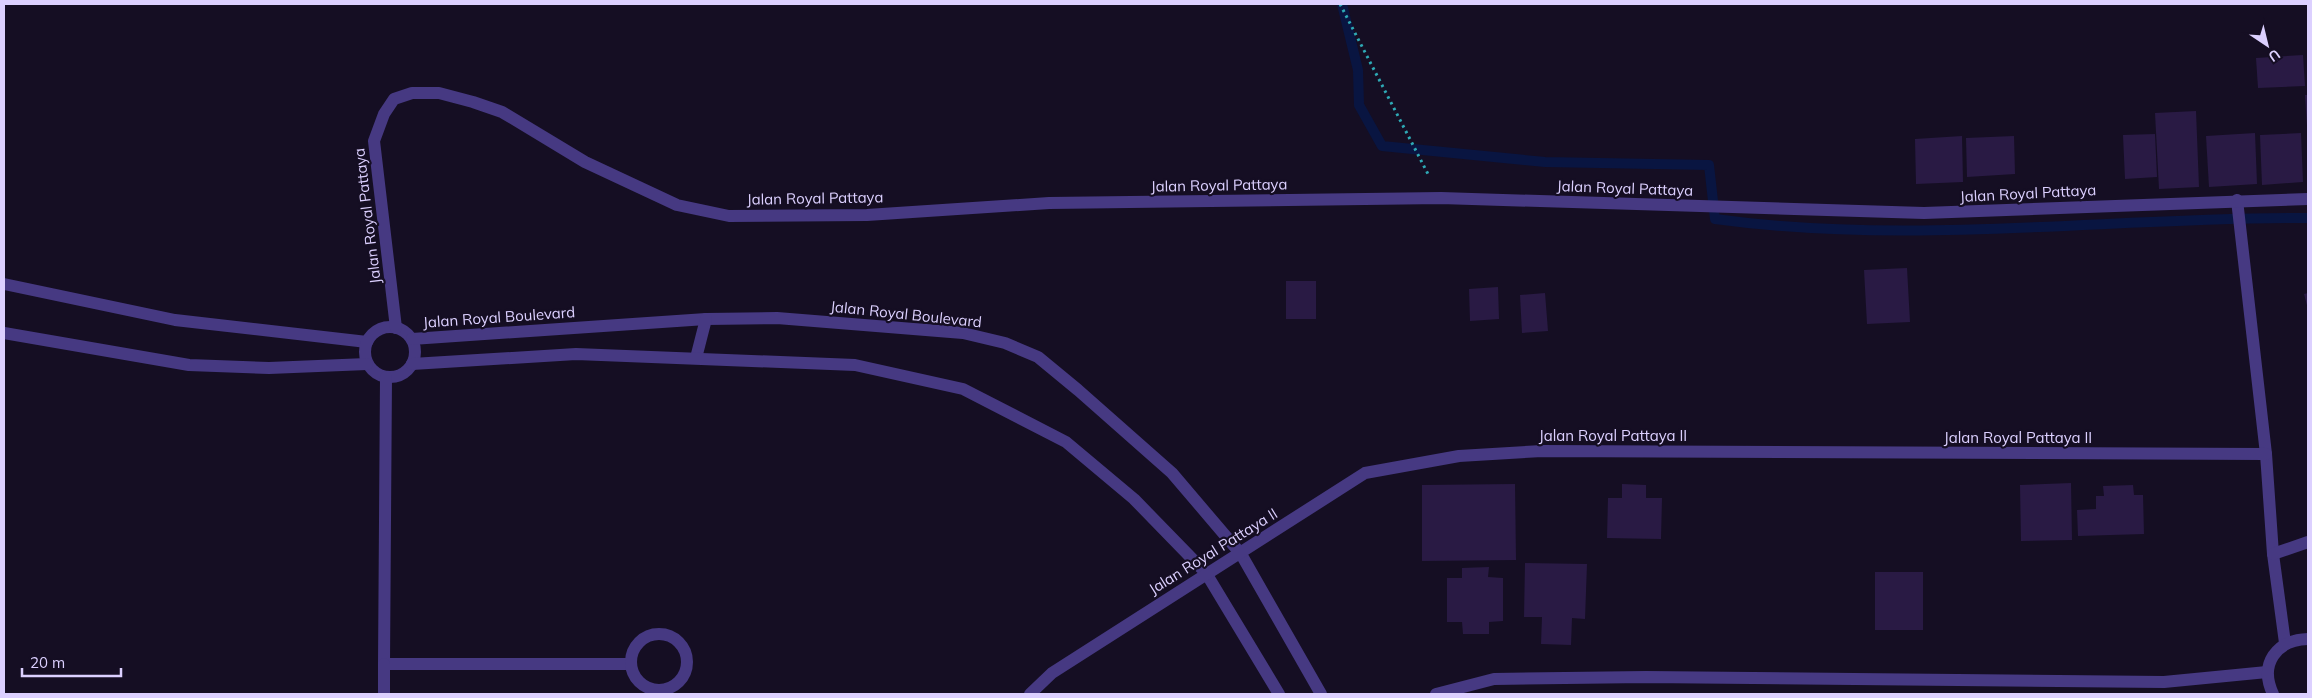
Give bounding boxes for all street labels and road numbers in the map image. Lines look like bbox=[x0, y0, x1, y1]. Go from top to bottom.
street label: Jalan Royal Pattaya bbox=[349, 147, 385, 285]
street label: Jalan Royal Pattaya bbox=[1151, 174, 1287, 196]
street label: Jalan Royal Pattaya bbox=[1556, 176, 1694, 200]
street label: Jalan Royal Pattaya bbox=[1959, 180, 2097, 206]
street label: Jalan Royal Pattaya bbox=[747, 187, 883, 209]
street label: Jalan Royal Boulevard bbox=[829, 297, 983, 331]
street label: Jalan Royal Boulevard bbox=[422, 302, 576, 332]
street label: Jalan Royal Pattaya II bbox=[1539, 426, 1687, 445]
street label: Jalan Royal Pattaya II bbox=[1944, 428, 2092, 447]
street label: Jalan Royal Pattaya II bbox=[1145, 504, 1281, 598]

